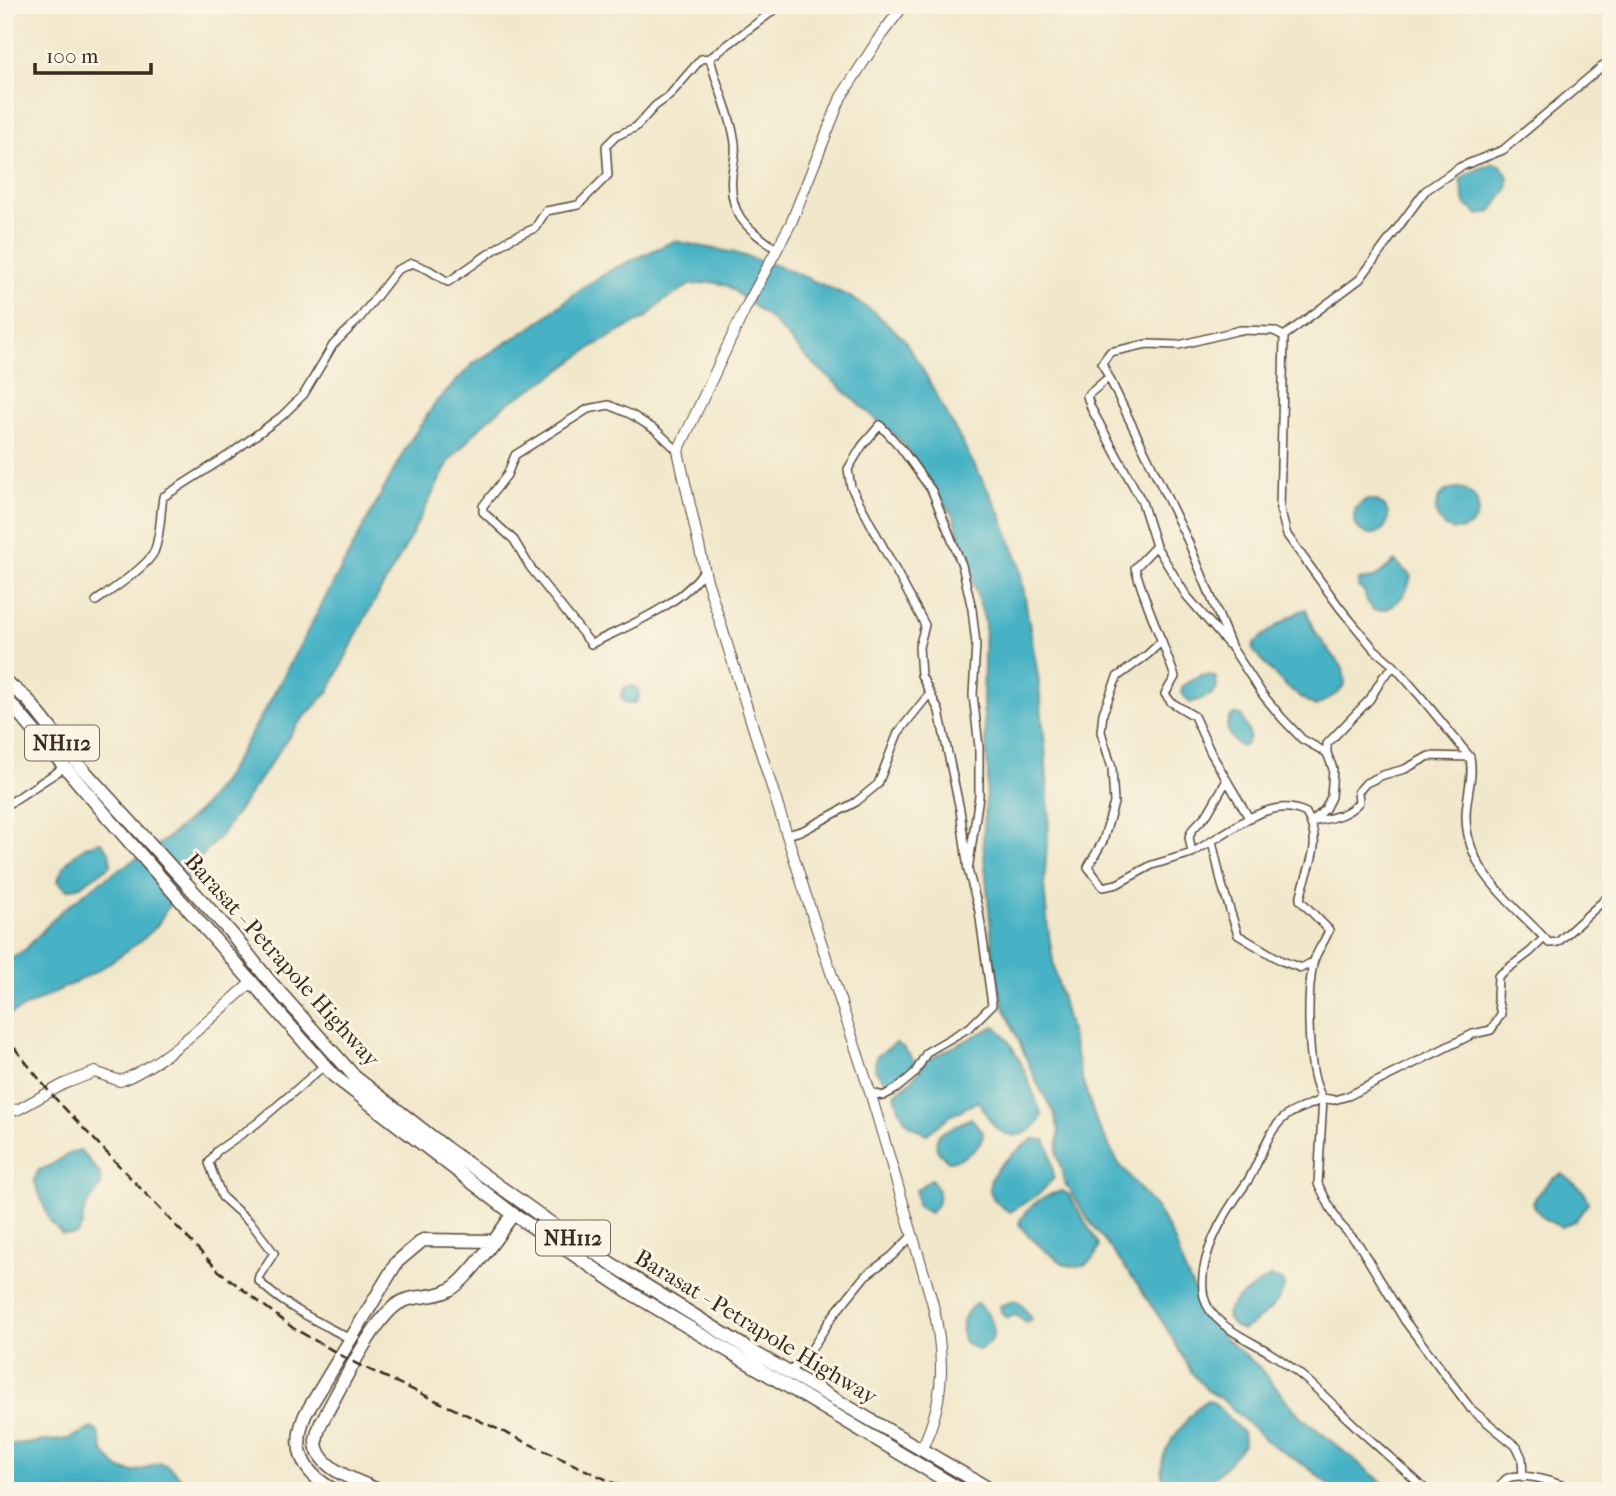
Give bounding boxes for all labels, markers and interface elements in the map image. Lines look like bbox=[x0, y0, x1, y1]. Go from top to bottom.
scale bar bbox=[35, 32, 150, 76]
text: 100 m bbox=[46, 44, 99, 68]
road number: NH112 bbox=[25, 726, 99, 760]
street label: Barasat - Petrapole Highway bbox=[179, 848, 386, 1073]
road number: NH112 bbox=[536, 1220, 610, 1256]
street label: Barasat - Petrapole Highway bbox=[630, 1244, 883, 1411]

